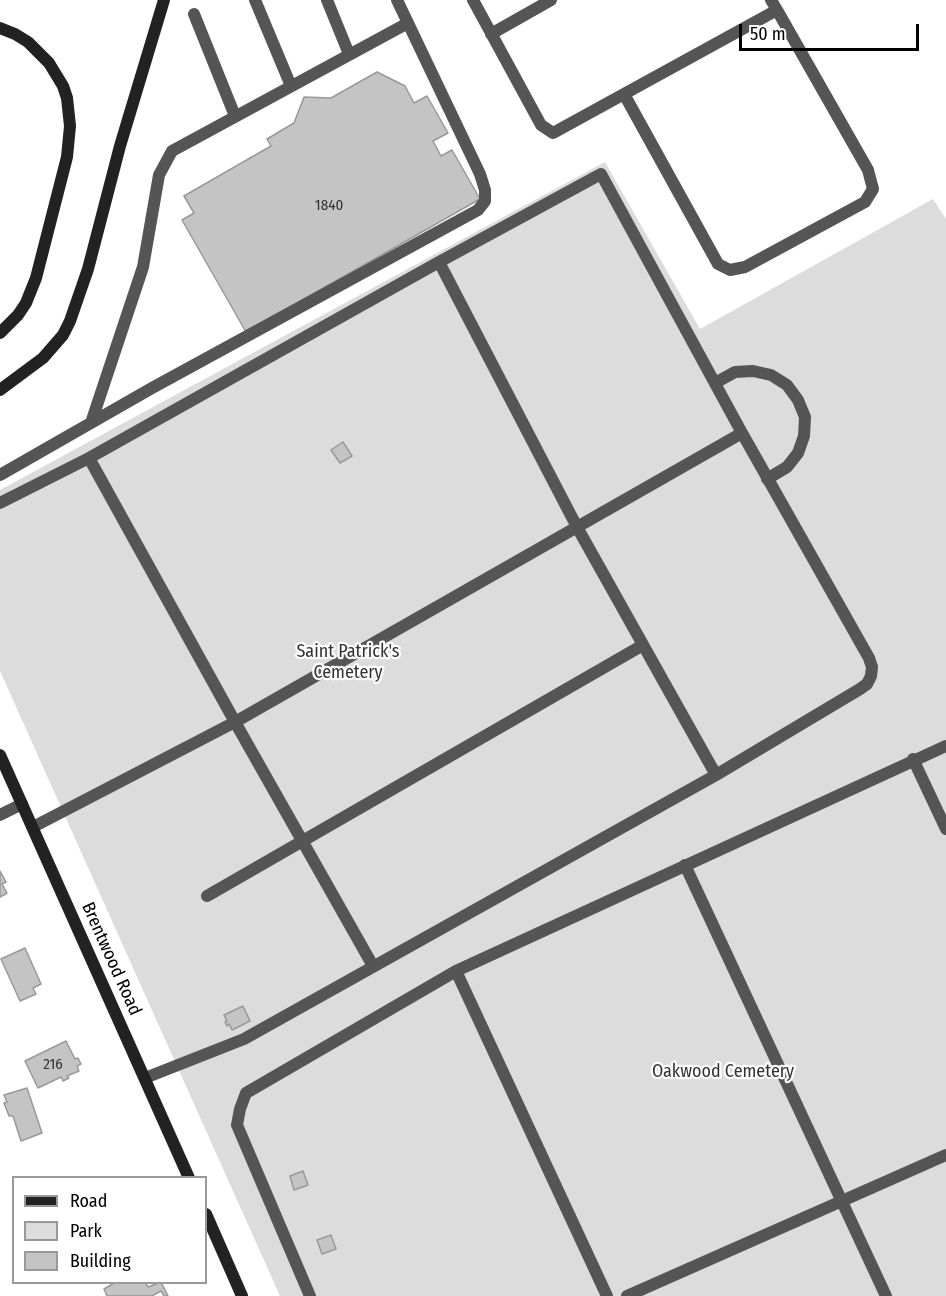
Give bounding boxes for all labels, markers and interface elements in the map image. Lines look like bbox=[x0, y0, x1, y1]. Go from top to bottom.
scale bar bbox=[742, 12, 922, 50]
text: 50 m bbox=[750, 23, 786, 45]
house number: 1840 bbox=[315, 197, 343, 215]
park label: Saint Patrick's Cemetery bbox=[296, 641, 400, 684]
street label: Brentwood Road bbox=[76, 899, 146, 1019]
house number: 216 bbox=[43, 1056, 63, 1074]
park label: Oakwood Cemetery bbox=[652, 1061, 794, 1083]
legend bbox=[12, 1176, 207, 1284]
text: Road bbox=[70, 1190, 107, 1212]
text: Park bbox=[70, 1220, 102, 1242]
text: Building bbox=[70, 1250, 131, 1272]

